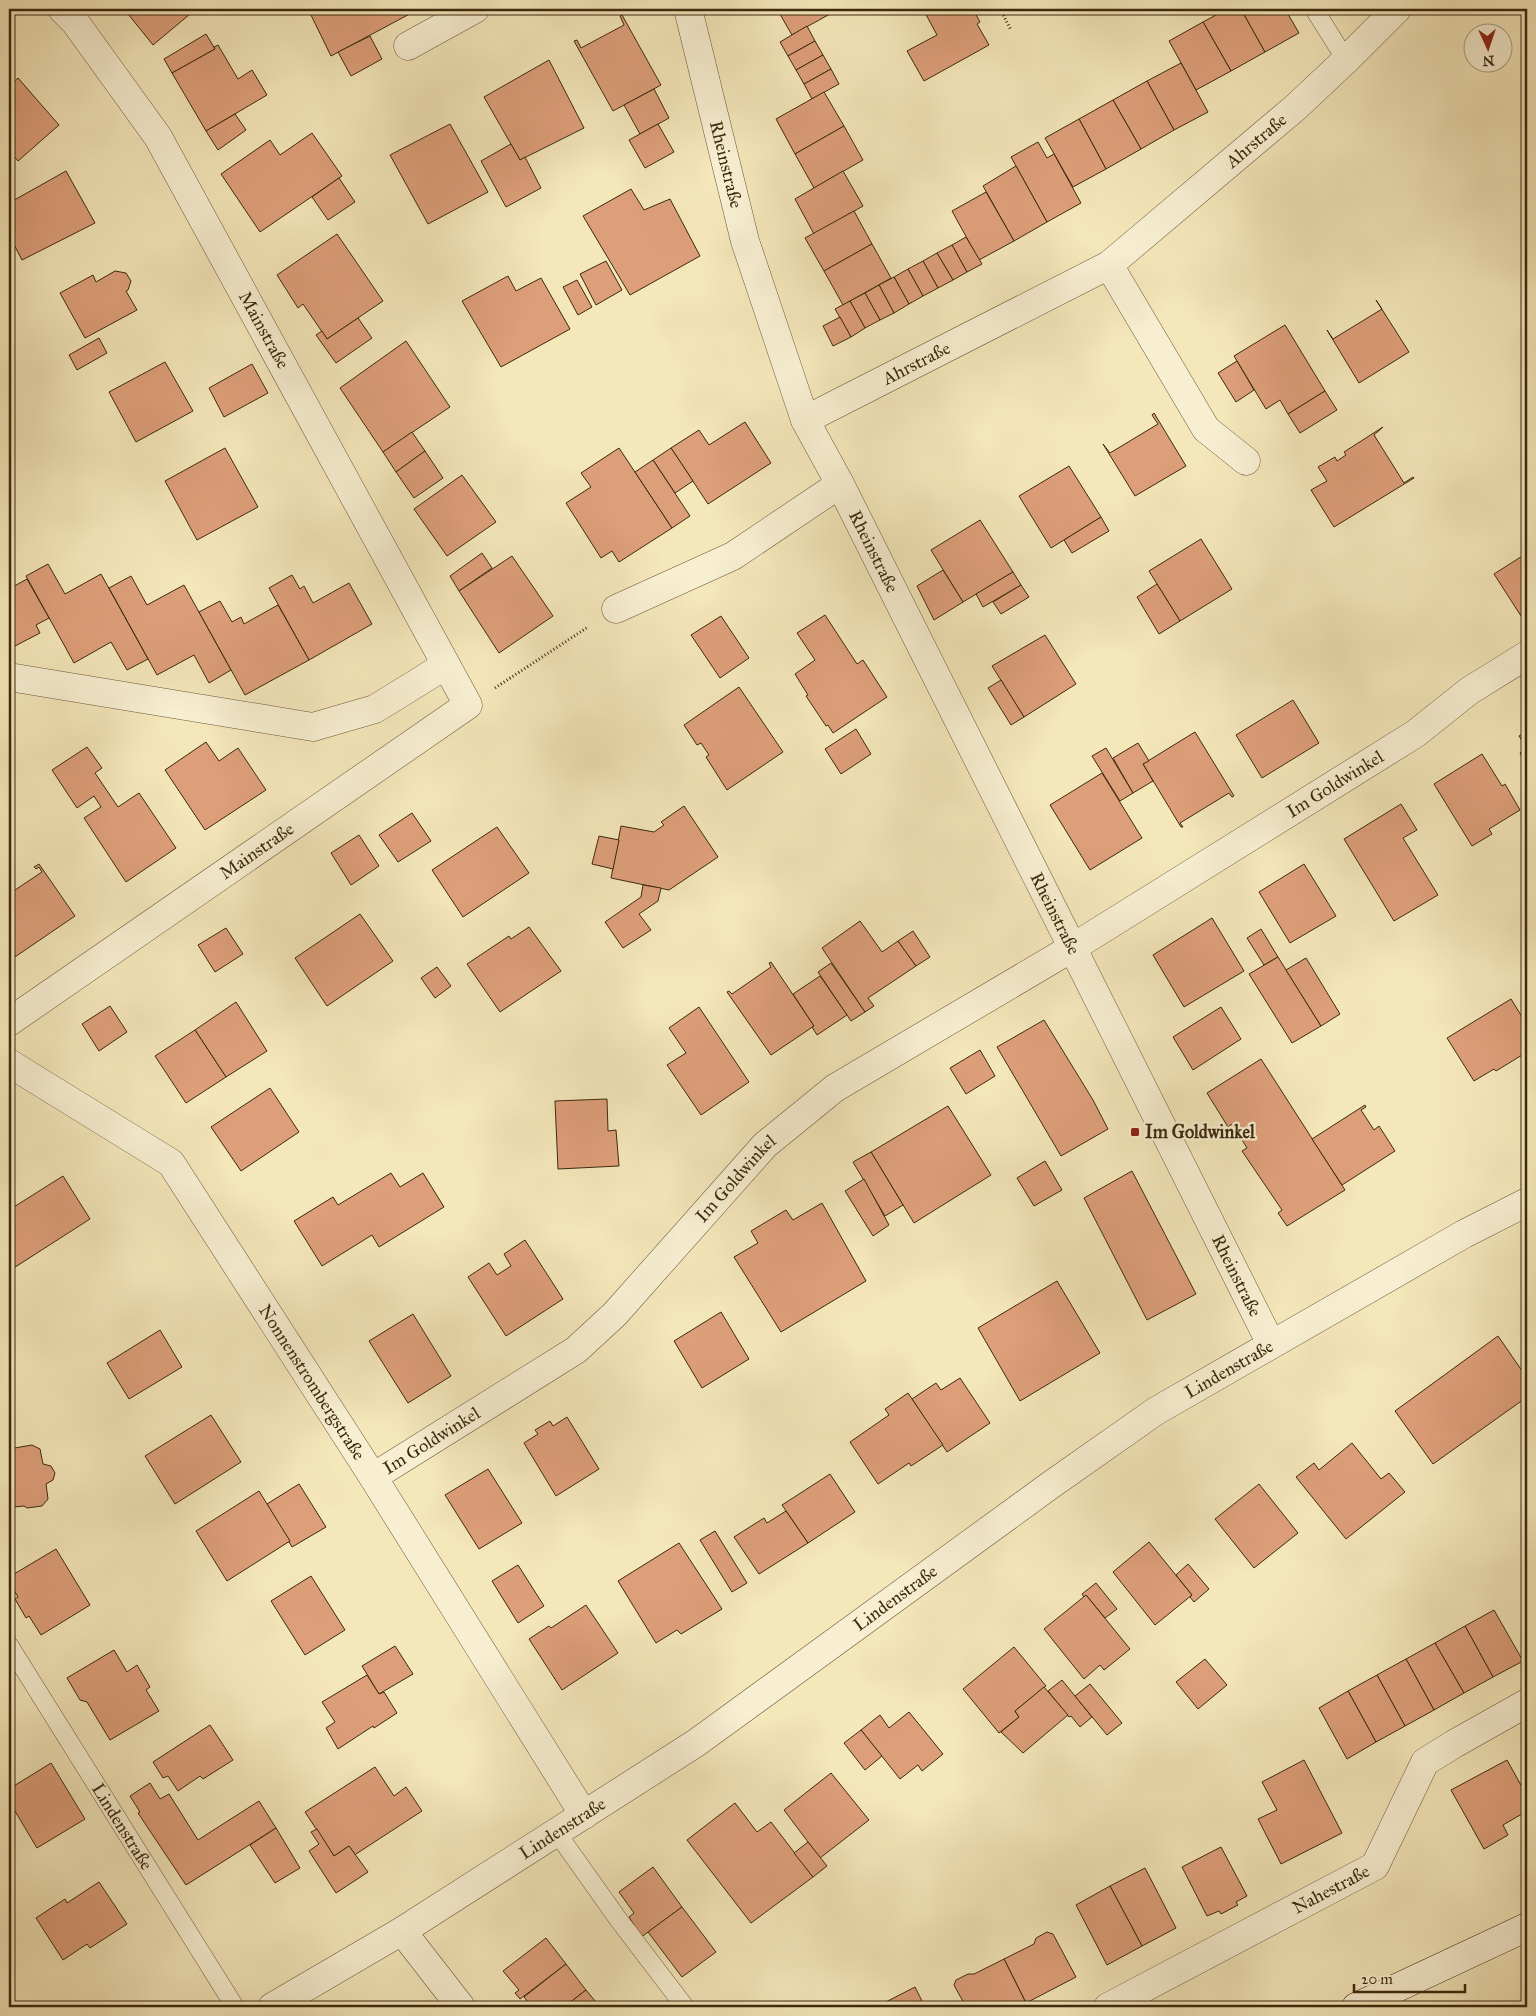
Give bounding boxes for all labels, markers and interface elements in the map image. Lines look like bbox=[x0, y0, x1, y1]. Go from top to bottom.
north arrow bbox=[1464, 22, 1514, 72]
text: N bbox=[1482, 52, 1495, 69]
street label: Ahrstraße bbox=[1220, 109, 1291, 173]
street label: Rheinstraße bbox=[705, 119, 747, 210]
street label: Mainstraße bbox=[234, 288, 294, 372]
street label: Ahrstraße bbox=[878, 337, 954, 390]
street label: Rheinstraße bbox=[844, 507, 904, 596]
street label: Im Goldwinkel bbox=[1283, 745, 1388, 822]
street label: Mainstraße bbox=[215, 818, 298, 884]
street label: Rheinstraße bbox=[1025, 869, 1085, 958]
place label: Im Goldwinkel bbox=[1145, 1121, 1256, 1143]
marker: Im Goldwinkel bbox=[1129, 1126, 1141, 1138]
street label: Im Goldwinkel bbox=[691, 1130, 780, 1227]
street label: Rheinstraße bbox=[1207, 1231, 1266, 1320]
street label: Nonnenstrombergstraße bbox=[254, 1300, 370, 1464]
street label: Lindenstraße bbox=[1181, 1335, 1277, 1403]
street label: Im Goldwinkel bbox=[379, 1402, 484, 1479]
street label: Lindenstraße bbox=[849, 1560, 942, 1636]
street label: Lindenstraße bbox=[87, 1779, 158, 1874]
street label: Lindenstraße bbox=[515, 1793, 610, 1864]
street label: Nahestraße bbox=[1289, 1860, 1373, 1919]
scale bar bbox=[1354, 1961, 1465, 1993]
text: 20 m bbox=[1361, 1970, 1393, 1988]

